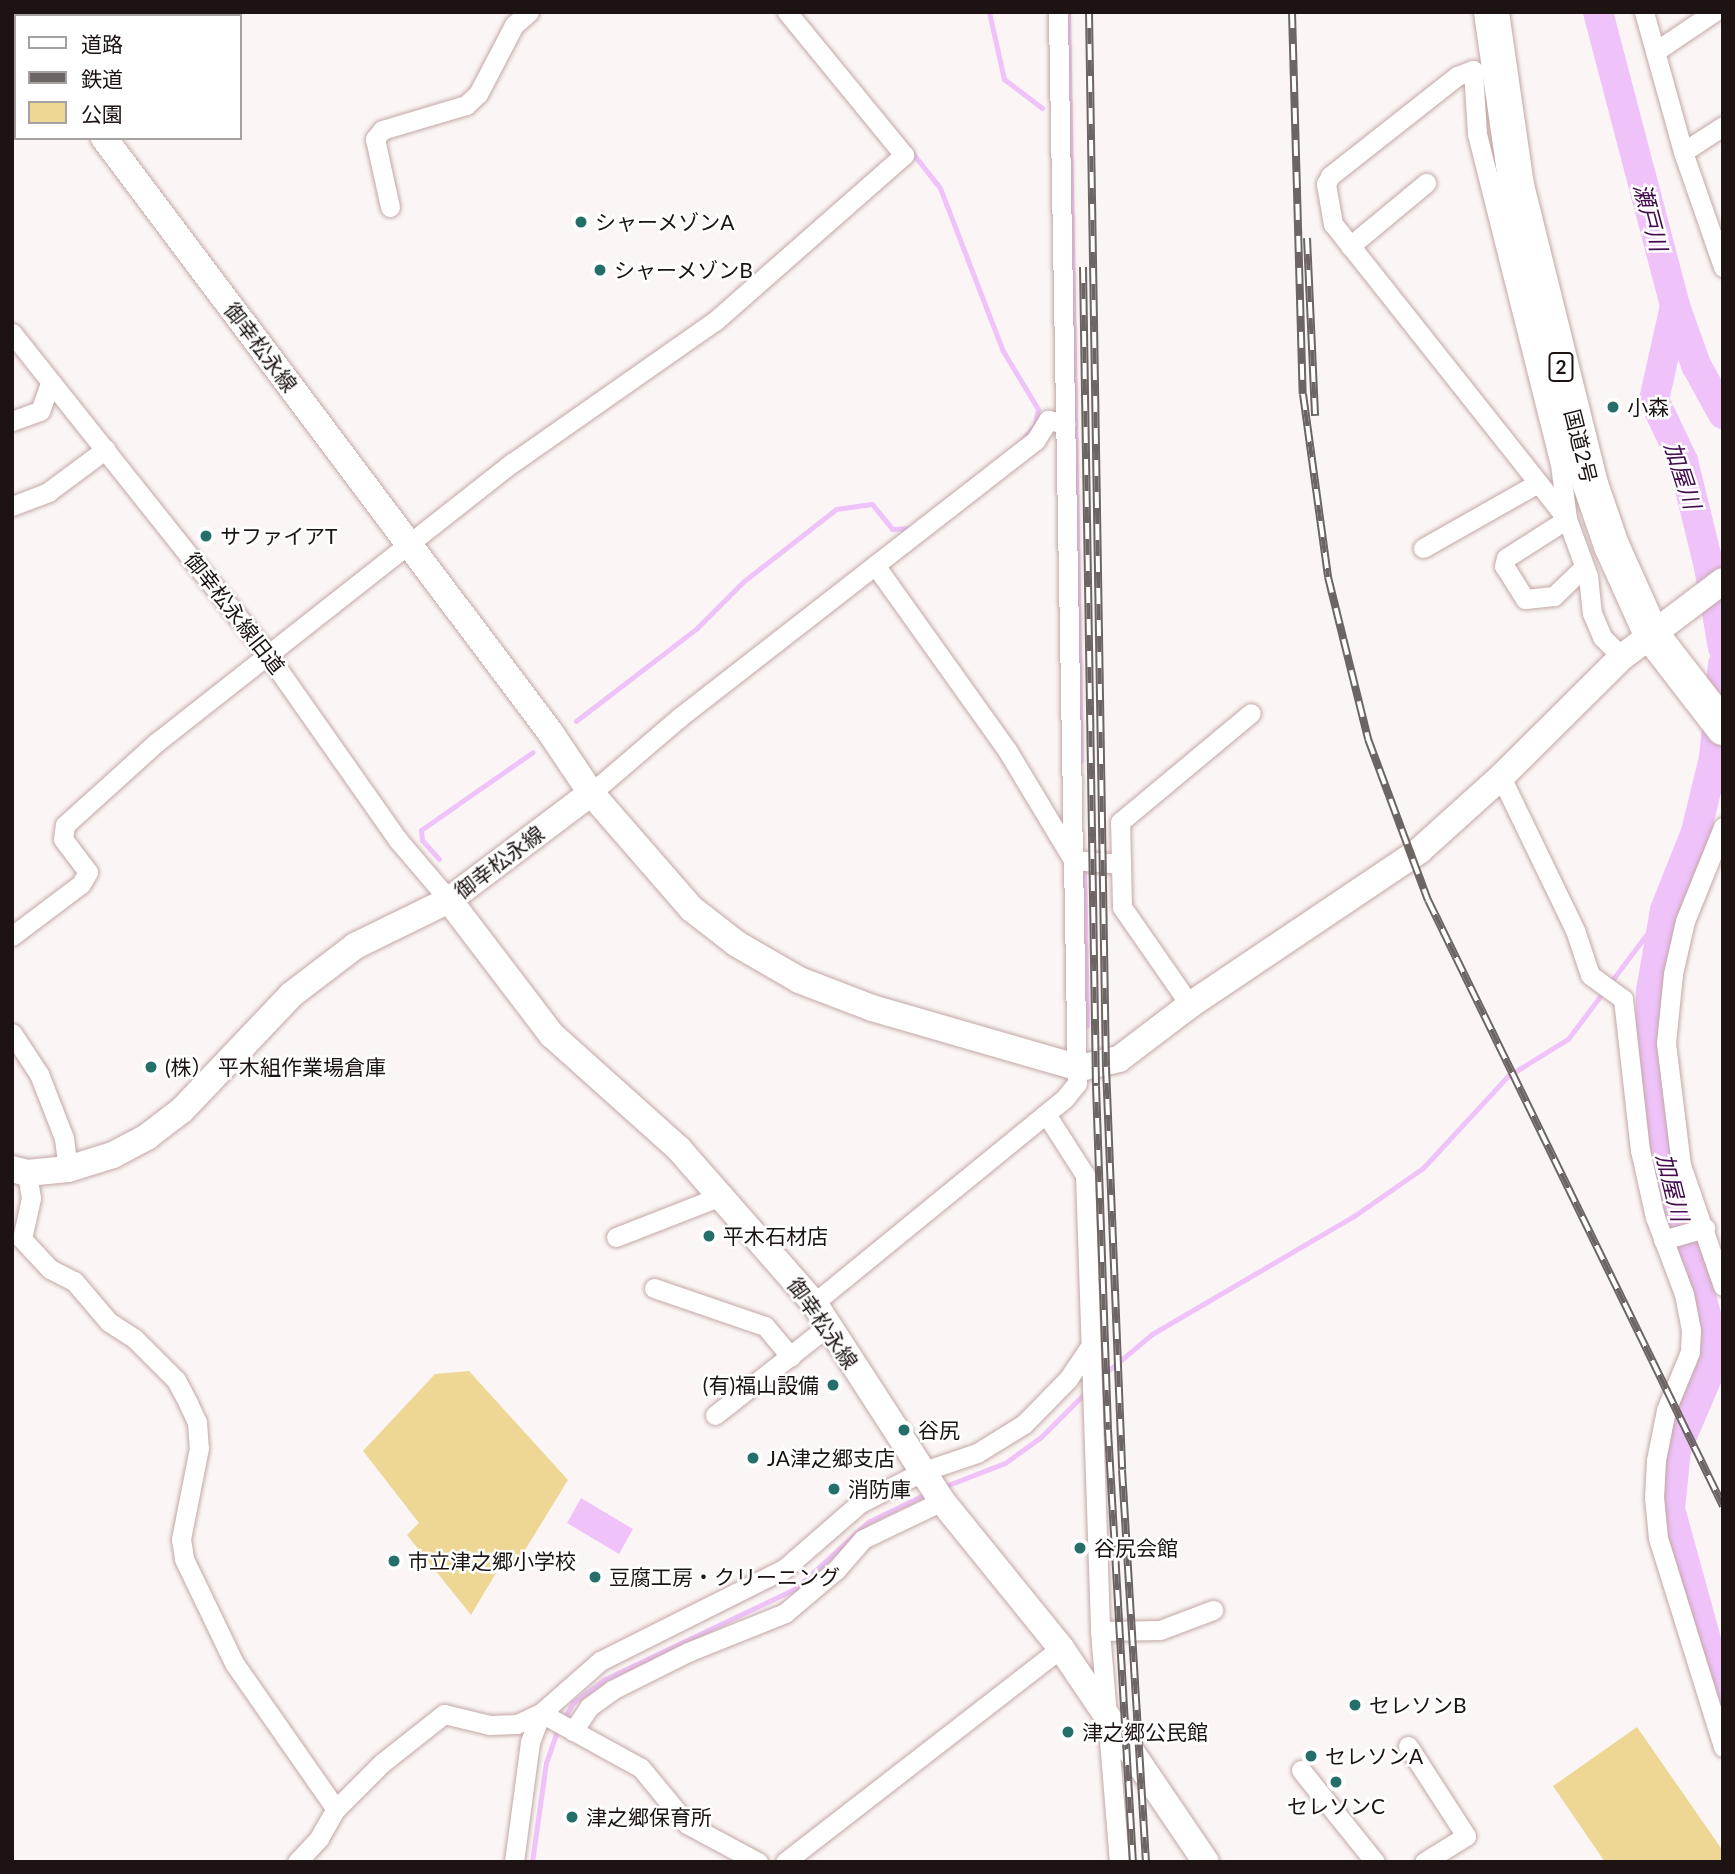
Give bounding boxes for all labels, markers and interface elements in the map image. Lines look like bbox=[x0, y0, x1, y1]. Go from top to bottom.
legend bbox=[14, 14, 242, 140]
text: 道路 bbox=[81, 31, 123, 56]
text: 鉄道 bbox=[81, 66, 123, 91]
text: 公園 bbox=[81, 101, 123, 126]
water label: 瀬戸川 bbox=[1629, 180, 1673, 254]
place label: シャーメゾンA bbox=[595, 209, 735, 235]
marker: シャーメゾンA bbox=[573, 214, 589, 230]
place label: シャーメゾンB bbox=[614, 257, 754, 283]
marker: シャーメゾンB bbox=[592, 262, 608, 278]
street label: 御幸松永線 bbox=[219, 297, 303, 397]
road number: 2 bbox=[1547, 352, 1575, 382]
place label: 小森 bbox=[1627, 394, 1669, 420]
marker: 小森 bbox=[1605, 399, 1621, 415]
street label: 国道2号 bbox=[1560, 406, 1602, 486]
water label: 加屋川 bbox=[1659, 438, 1707, 512]
place label: サファイアT bbox=[220, 523, 337, 549]
marker: サファイアT bbox=[198, 528, 214, 544]
street label: 御幸松永線旧道 bbox=[180, 547, 290, 679]
street label: 御幸松永線 bbox=[449, 820, 549, 904]
place label: (株） 平木組作業場倉庫 bbox=[165, 1054, 386, 1080]
marker: (株） 平木組作業場倉庫 bbox=[143, 1059, 159, 1075]
water label: 加屋川 bbox=[1651, 1150, 1695, 1224]
place label: 平木石材店 bbox=[723, 1223, 828, 1249]
marker: 平木石材店 bbox=[701, 1228, 717, 1244]
street label: 御幸松永線 bbox=[783, 1273, 863, 1373]
place label: (有)福山設備 bbox=[703, 1372, 819, 1398]
marker: (有)福山設備 bbox=[825, 1377, 841, 1393]
place label: 谷尻 bbox=[918, 1417, 960, 1443]
marker: 谷尻 bbox=[896, 1422, 912, 1438]
place label: JA津之郷支店 bbox=[767, 1445, 895, 1471]
marker: JA津之郷支店 bbox=[745, 1450, 761, 1466]
place label: 消防庫 bbox=[848, 1476, 911, 1502]
marker: 消防庫 bbox=[826, 1481, 842, 1497]
place label: 谷尻会館 bbox=[1094, 1535, 1178, 1561]
marker: 谷尻会館 bbox=[1072, 1540, 1088, 1556]
place label: 市立津之郷小学校 bbox=[408, 1548, 576, 1574]
marker: 市立津之郷小学校 bbox=[386, 1553, 402, 1569]
place label: 豆腐工房・クリーニング bbox=[609, 1564, 840, 1590]
marker: 豆腐工房・クリーニング bbox=[587, 1569, 603, 1585]
place label: セレソンB bbox=[1369, 1692, 1467, 1718]
marker: セレソンB bbox=[1347, 1697, 1363, 1713]
place label: 津之郷公民館 bbox=[1082, 1719, 1208, 1745]
marker: 津之郷公民館 bbox=[1060, 1724, 1076, 1740]
place label: セレソンA bbox=[1325, 1743, 1423, 1769]
marker: セレソンA bbox=[1303, 1748, 1319, 1764]
marker: セレソンC bbox=[1328, 1774, 1344, 1790]
place label: セレソンC bbox=[1287, 1793, 1385, 1819]
place label: 津之郷保育所 bbox=[586, 1804, 712, 1830]
marker: 津之郷保育所 bbox=[564, 1809, 580, 1825]

